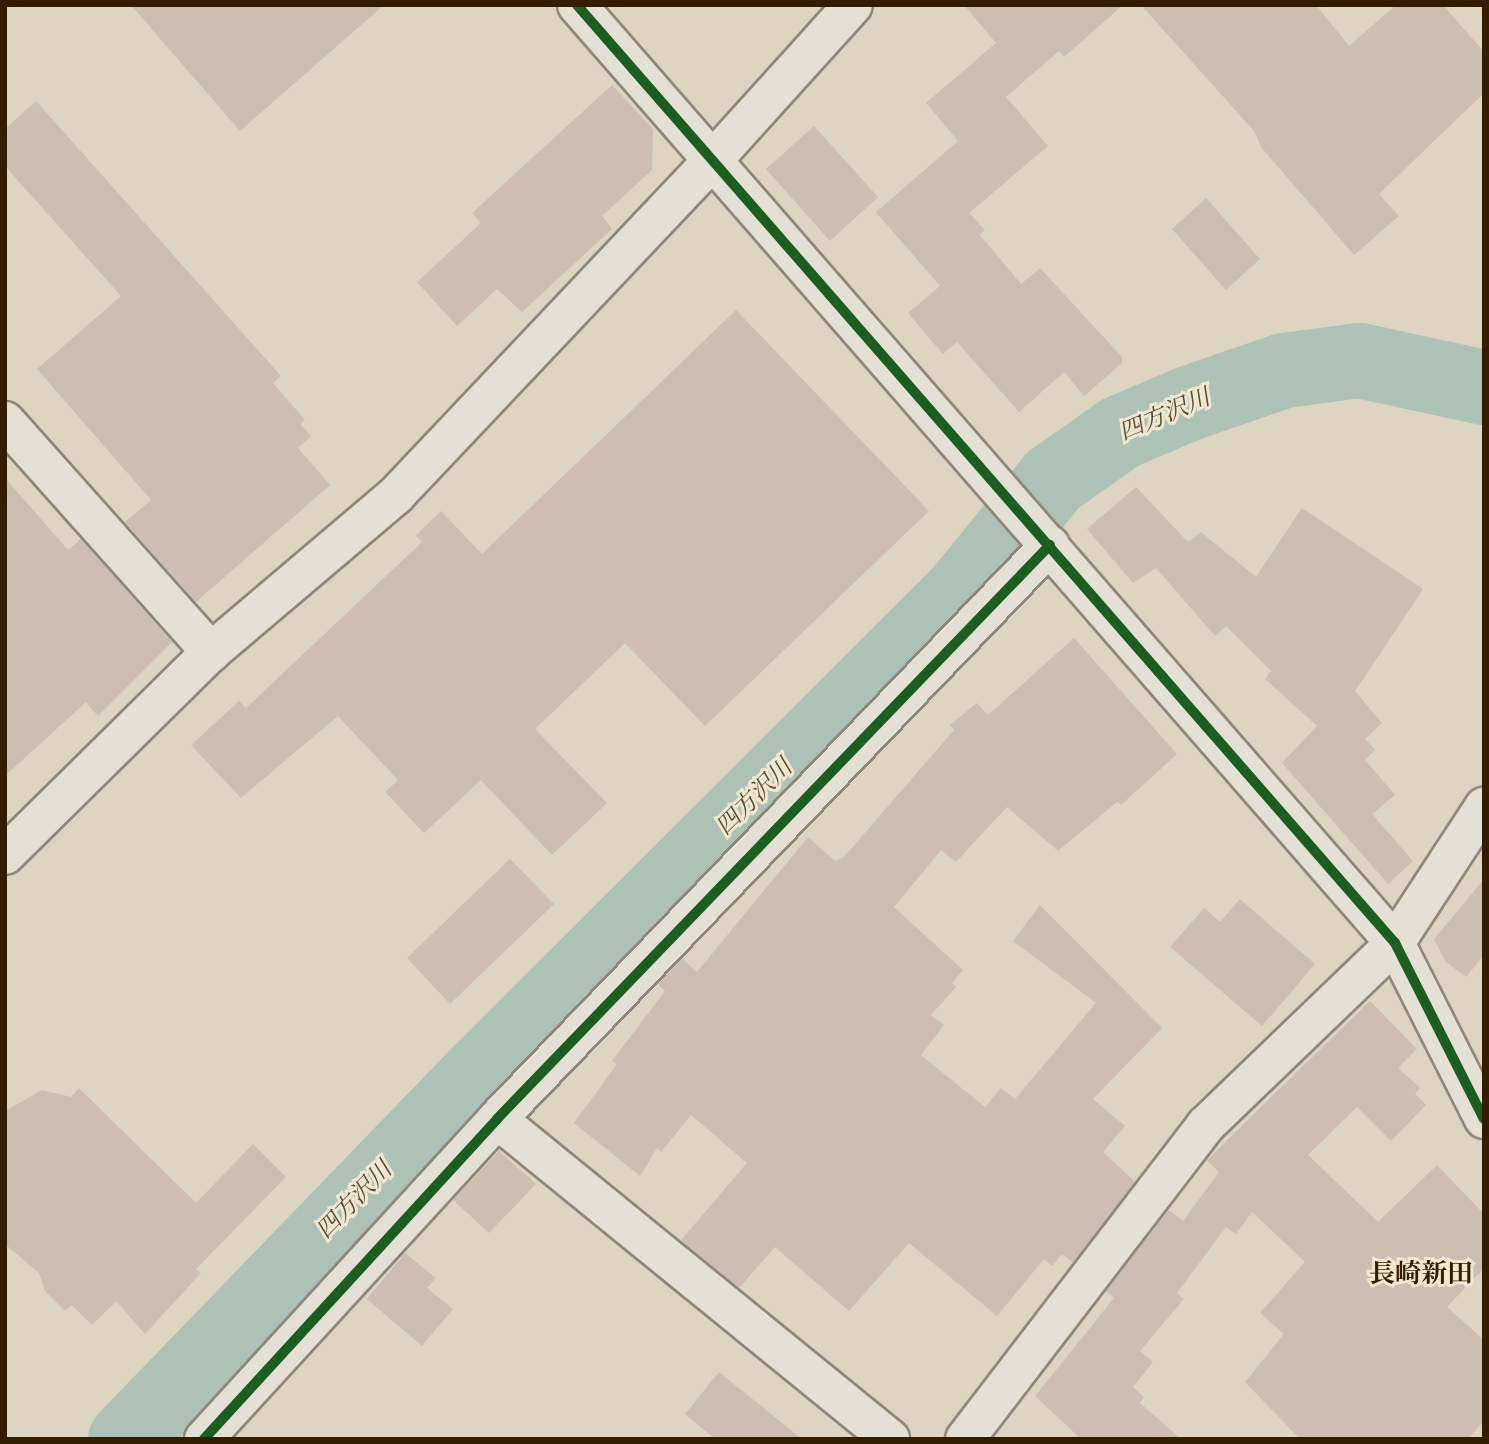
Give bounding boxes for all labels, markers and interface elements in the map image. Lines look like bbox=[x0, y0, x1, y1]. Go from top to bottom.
water label: 四方沢川 bbox=[1115, 384, 1215, 448]
water label: 四方沢川 bbox=[711, 754, 799, 842]
water label: 四方沢川 bbox=[311, 1156, 399, 1246]
district label: 長崎新田 bbox=[1369, 1259, 1473, 1291]

